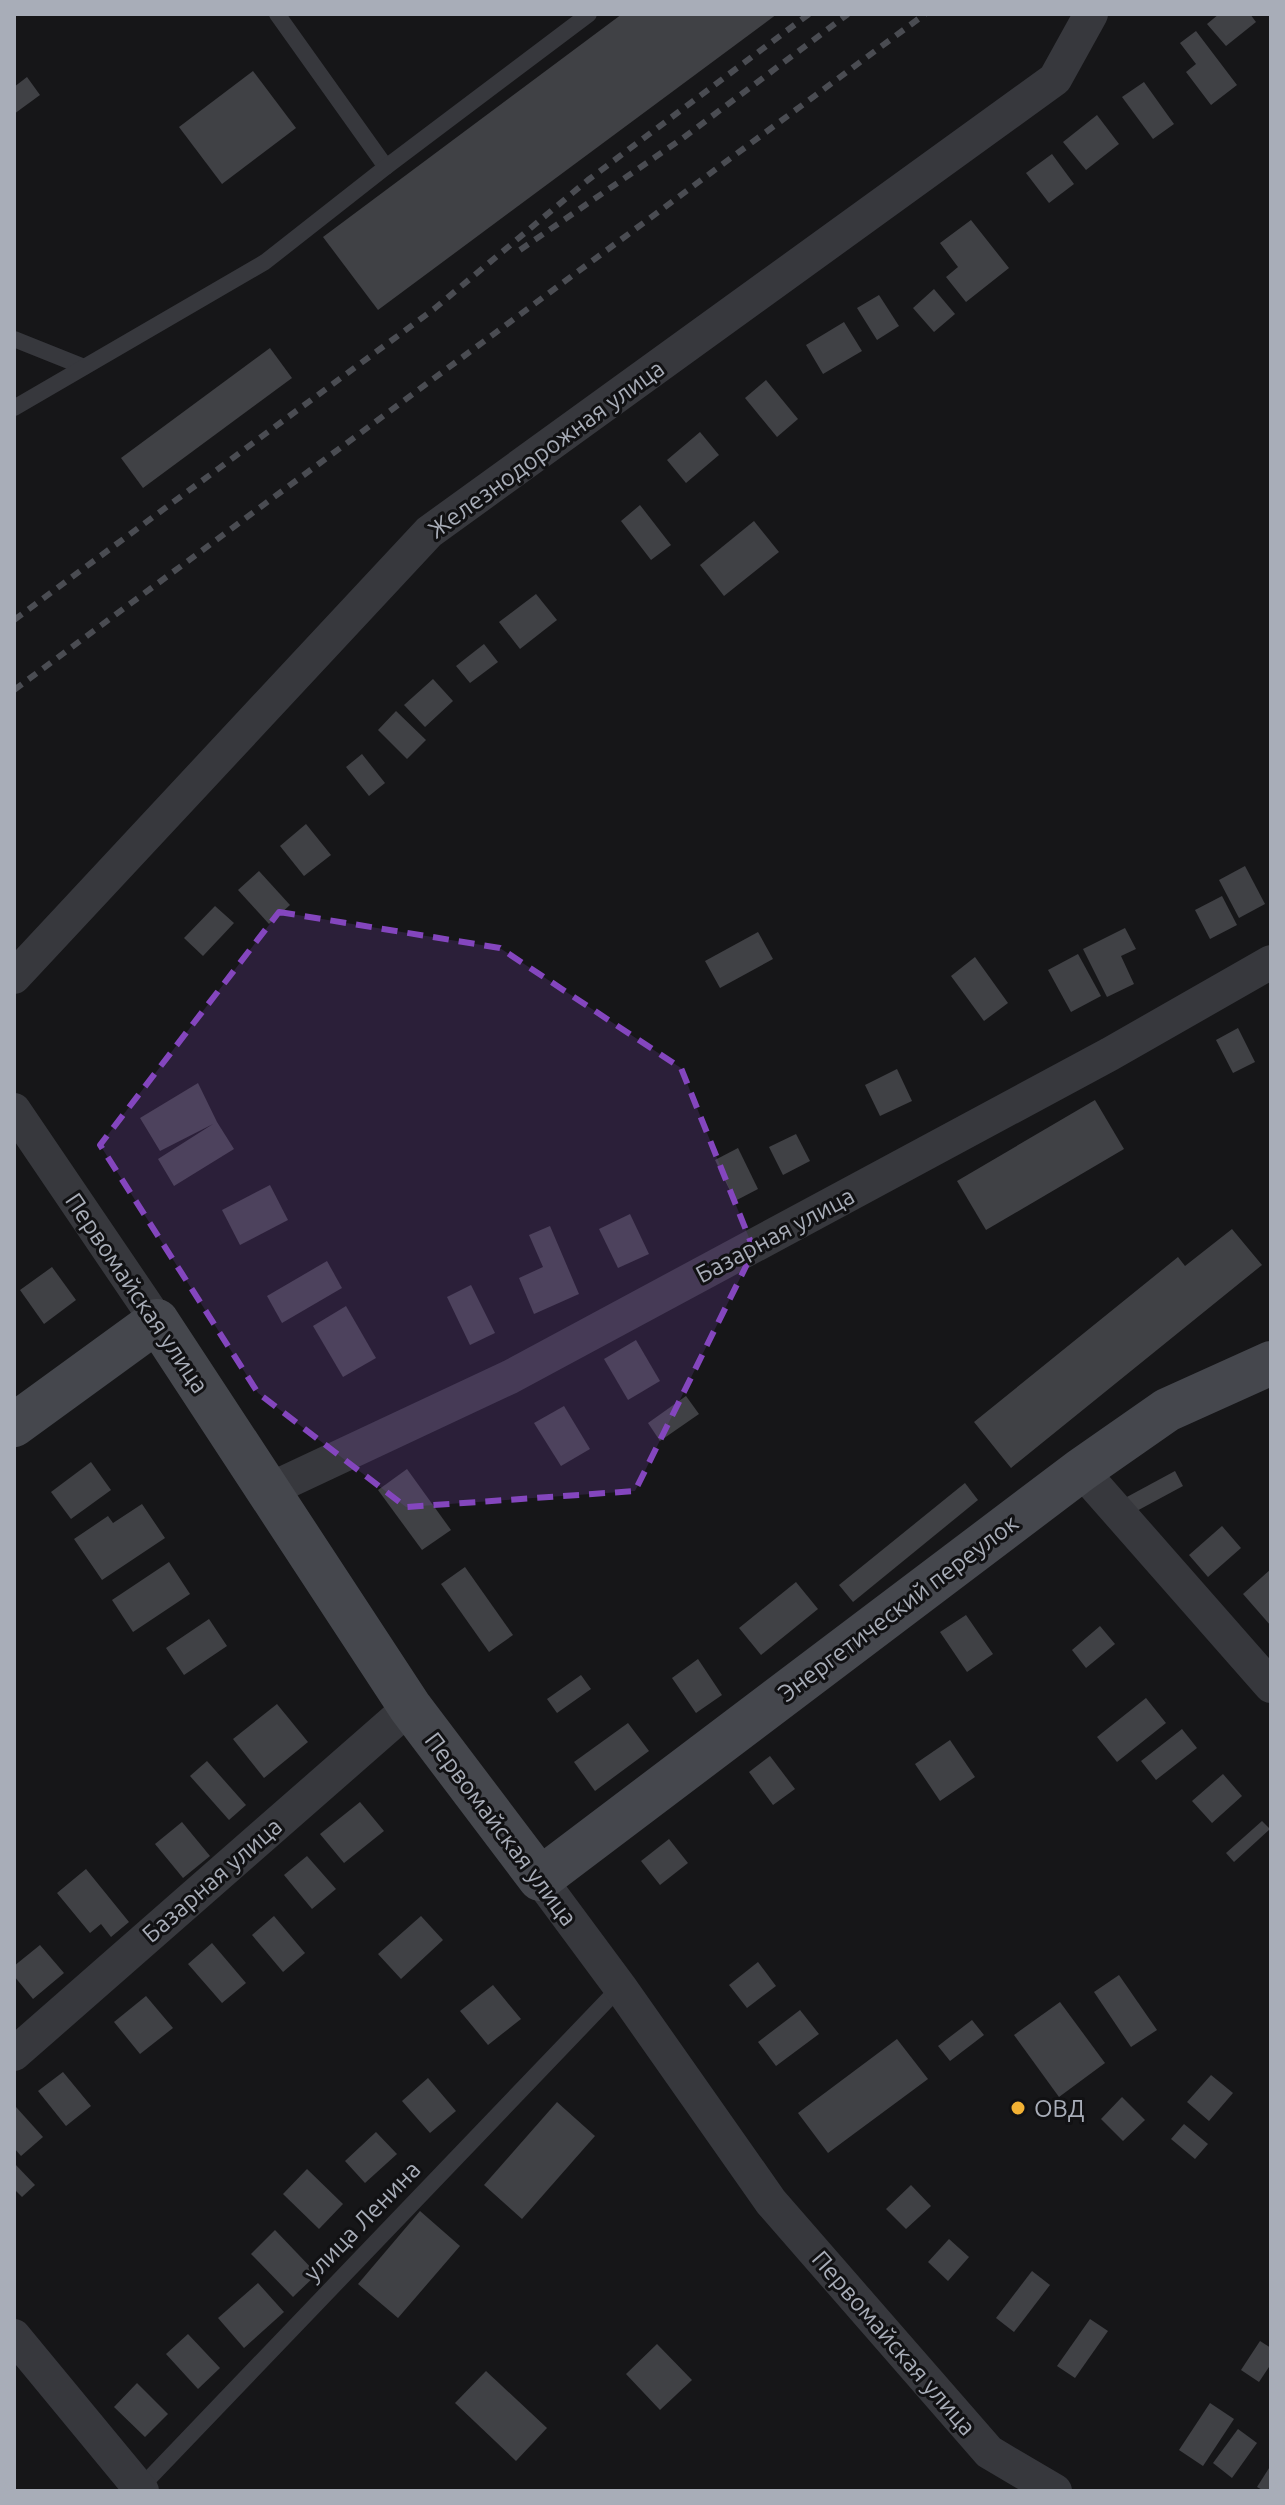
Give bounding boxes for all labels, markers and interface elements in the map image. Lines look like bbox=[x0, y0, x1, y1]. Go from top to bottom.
street label: Железнодорожная улица bbox=[423, 354, 669, 544]
street label: Базарная улица bbox=[691, 1182, 859, 1288]
street label: Первомайская улица bbox=[60, 1188, 214, 1398]
street label: Энергетический переулок bbox=[773, 1509, 1023, 1707]
street label: Первомайская улица bbox=[419, 1727, 583, 1931]
street label: Базарная улица bbox=[137, 1812, 287, 1948]
place label: ОВД bbox=[1034, 2095, 1085, 2122]
marker: ОВД bbox=[1009, 2099, 1027, 2117]
street label: улица Ленина bbox=[298, 2156, 426, 2286]
street label: Первомайская улица bbox=[807, 2245, 981, 2441]

